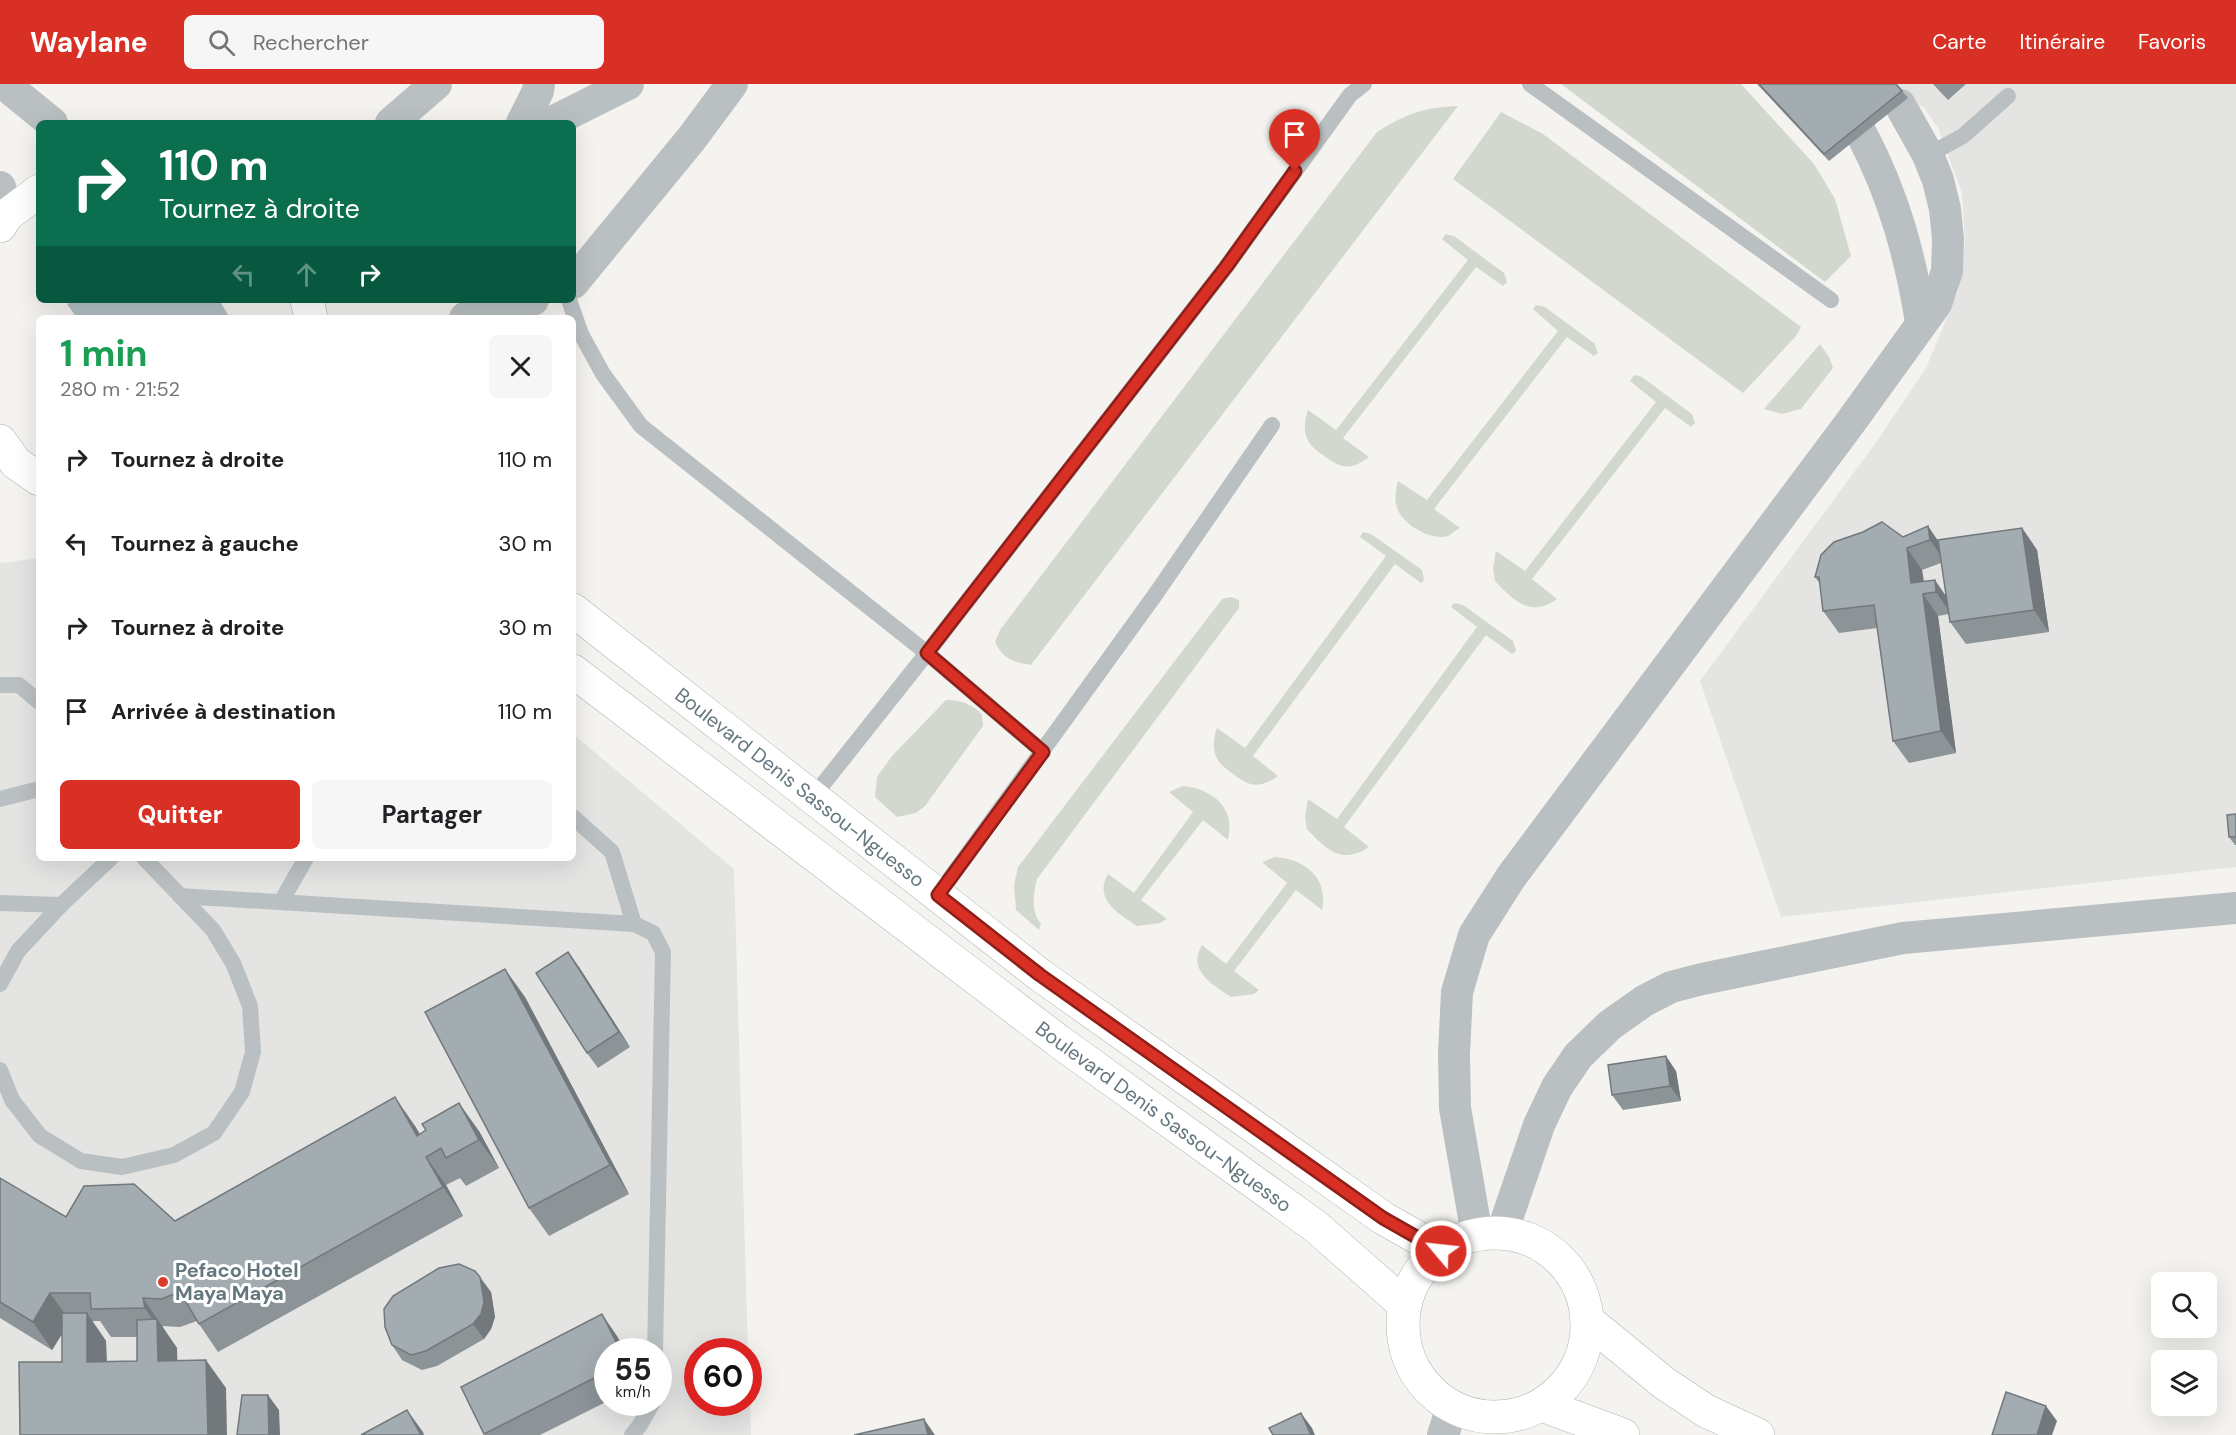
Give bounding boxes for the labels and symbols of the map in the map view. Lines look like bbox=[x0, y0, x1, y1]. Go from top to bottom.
pin bbox=[1269, 109, 1320, 171]
street label: Boulevard Denis Sassou-Nguesso bbox=[670, 682, 930, 893]
street label: Boulevard Denis Sassou-Nguesso bbox=[1030, 1015, 1297, 1218]
position arrow bbox=[1409, 1219, 1473, 1283]
place label: Pefaco Hotel Maya Maya bbox=[175, 1257, 298, 1306]
marker: Pefaco Hotel Maya Maya bbox=[156, 1275, 170, 1289]
speed limit sign: 60 bbox=[684, 1338, 762, 1416]

